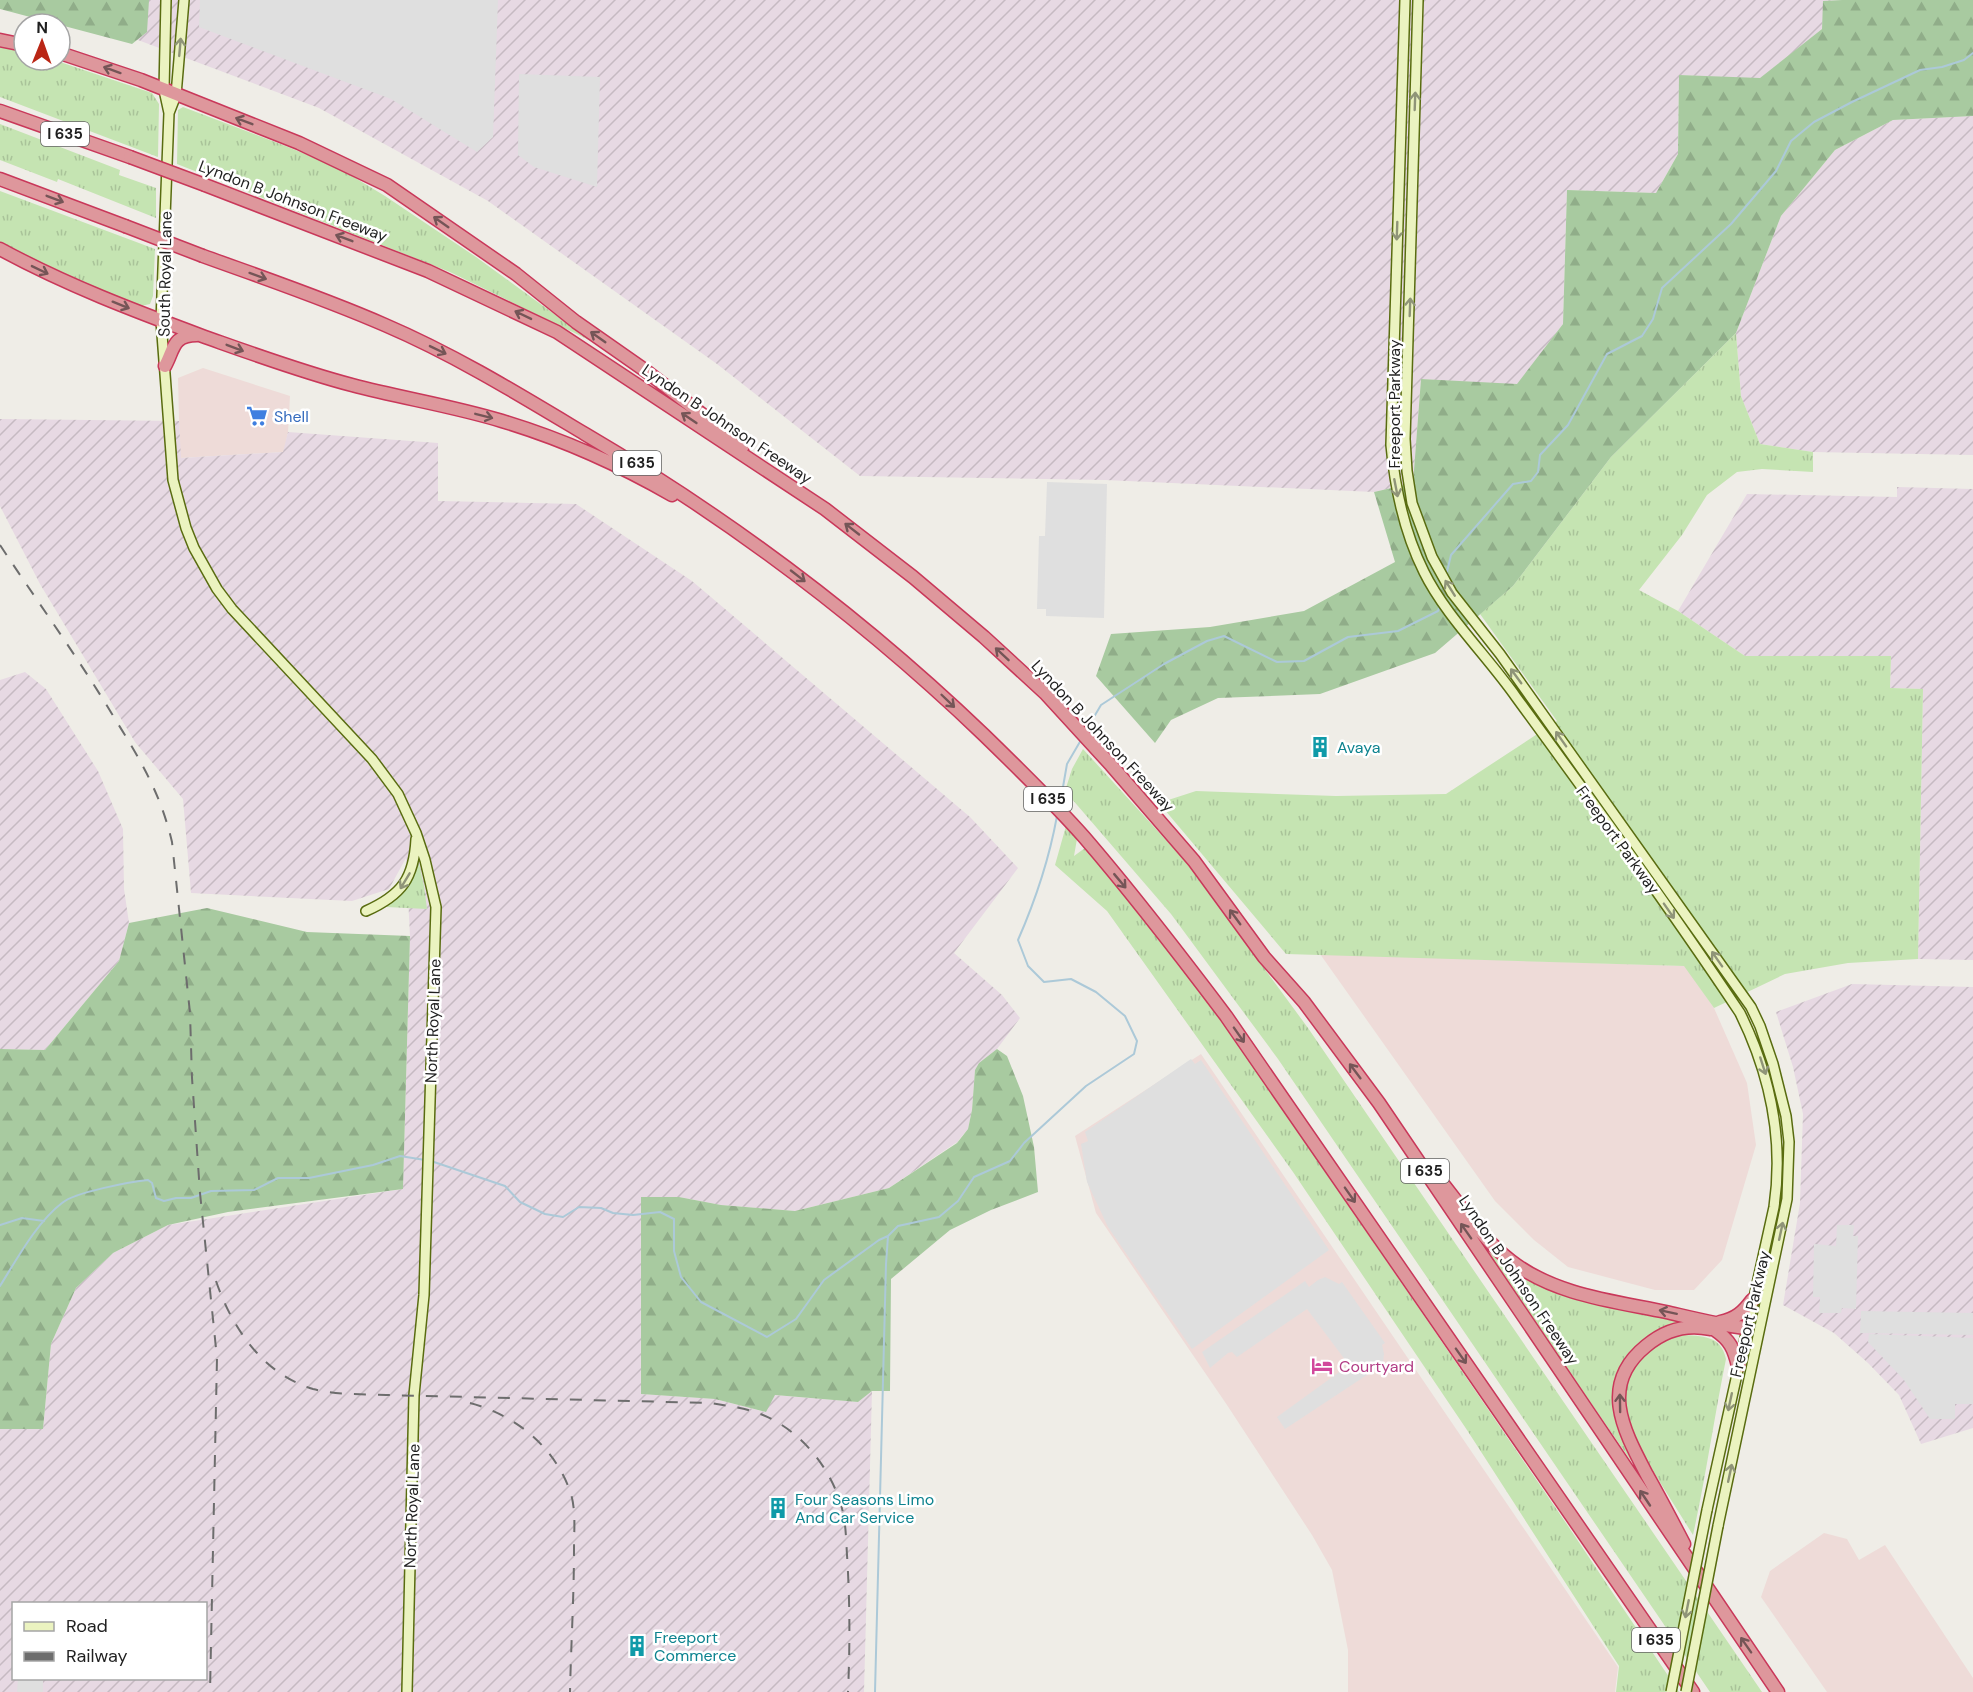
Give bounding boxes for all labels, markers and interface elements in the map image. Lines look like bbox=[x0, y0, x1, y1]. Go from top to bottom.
north arrow bbox=[12, 12, 72, 72]
text: N bbox=[36, 17, 48, 38]
one-way arrow bbox=[175, 38, 186, 58]
one-way arrow bbox=[104, 63, 122, 74]
one-way arrow bbox=[1410, 91, 1421, 111]
one-way arrow bbox=[235, 115, 254, 126]
road number: I 635 bbox=[41, 122, 89, 146]
street label: Lyndon B Johnson Freeway bbox=[196, 155, 390, 247]
one-way arrow bbox=[45, 195, 63, 206]
street label: South Royal Lane bbox=[153, 211, 177, 337]
one-way arrow bbox=[433, 216, 450, 228]
one-way arrow bbox=[1391, 220, 1403, 240]
one-way arrow bbox=[335, 232, 354, 243]
one-way arrow bbox=[30, 265, 48, 277]
one-way arrow bbox=[248, 271, 266, 282]
one-way arrow bbox=[1404, 298, 1415, 318]
one-way arrow bbox=[111, 300, 130, 311]
one-way arrow bbox=[515, 309, 533, 321]
one-way arrow bbox=[590, 331, 606, 343]
street label: Freeport Parkway bbox=[1384, 339, 1405, 469]
one-way arrow bbox=[226, 343, 244, 354]
one-way arrow bbox=[428, 345, 446, 357]
street label: Lyndon B Johnson Freeway bbox=[638, 359, 816, 489]
supermarket icon: Shell bbox=[245, 404, 269, 428]
place label: Shell bbox=[274, 406, 309, 427]
one-way arrow bbox=[474, 410, 493, 422]
one-way arrow bbox=[681, 412, 697, 424]
road number: I 635 bbox=[613, 451, 661, 475]
one-way arrow bbox=[1391, 478, 1402, 497]
one-way arrow bbox=[844, 523, 860, 536]
one-way arrow bbox=[790, 569, 806, 582]
one-way arrow bbox=[1444, 580, 1456, 597]
one-way arrow bbox=[995, 647, 1010, 661]
street label: Lyndon B Johnson Freeway bbox=[1027, 655, 1179, 817]
one-way arrow bbox=[1510, 669, 1523, 685]
one-way arrow bbox=[940, 693, 955, 708]
one-way arrow bbox=[1555, 731, 1567, 747]
building icon: Avaya bbox=[1308, 735, 1332, 759]
place label: Avaya bbox=[1337, 737, 1380, 758]
street label: Freeport Parkway bbox=[1572, 782, 1665, 899]
road number: I 635 bbox=[1024, 787, 1072, 811]
one-way arrow bbox=[398, 872, 410, 889]
one-way arrow bbox=[1113, 872, 1126, 888]
one-way arrow bbox=[1663, 902, 1675, 918]
one-way arrow bbox=[1229, 910, 1241, 926]
one-way arrow bbox=[1711, 952, 1723, 968]
street label: North Royal Lane bbox=[420, 958, 446, 1084]
one-way arrow bbox=[1233, 1026, 1245, 1043]
one-way arrow bbox=[1758, 1056, 1769, 1075]
one-way arrow bbox=[1348, 1063, 1361, 1079]
road number: I 635 bbox=[1401, 1159, 1449, 1183]
one-way arrow bbox=[1344, 1187, 1356, 1203]
street label: Lyndon B Johnson Freeway bbox=[1454, 1191, 1584, 1369]
one-way arrow bbox=[1776, 1222, 1787, 1241]
one-way arrow bbox=[1460, 1223, 1472, 1240]
street label: Freeport Parkway bbox=[1725, 1249, 1775, 1379]
one-way arrow bbox=[1659, 1306, 1678, 1318]
one-way arrow bbox=[1455, 1347, 1467, 1364]
hotel icon: Courtyard bbox=[1310, 1354, 1334, 1378]
place label: Courtyard bbox=[1339, 1356, 1414, 1377]
one-way arrow bbox=[1724, 1391, 1735, 1411]
one-way arrow bbox=[1614, 1394, 1626, 1414]
street label: North Royal Lane bbox=[399, 1443, 425, 1569]
one-way arrow bbox=[1724, 1463, 1736, 1482]
place label: Four Seasons Limo And Car Service bbox=[795, 1489, 934, 1528]
one-way arrow bbox=[1639, 1490, 1651, 1506]
building icon: Four Seasons Limo And Car Service bbox=[766, 1496, 790, 1520]
one-way arrow bbox=[1681, 1599, 1692, 1618]
legend bbox=[12, 1602, 207, 1680]
text: Road bbox=[66, 1614, 108, 1638]
place label: Freeport Commerce bbox=[654, 1627, 736, 1666]
road number: I 635 bbox=[1632, 1628, 1680, 1652]
building icon: Freeport Commerce bbox=[625, 1634, 649, 1658]
one-way arrow bbox=[1739, 1637, 1751, 1654]
text: Railway bbox=[66, 1644, 128, 1668]

